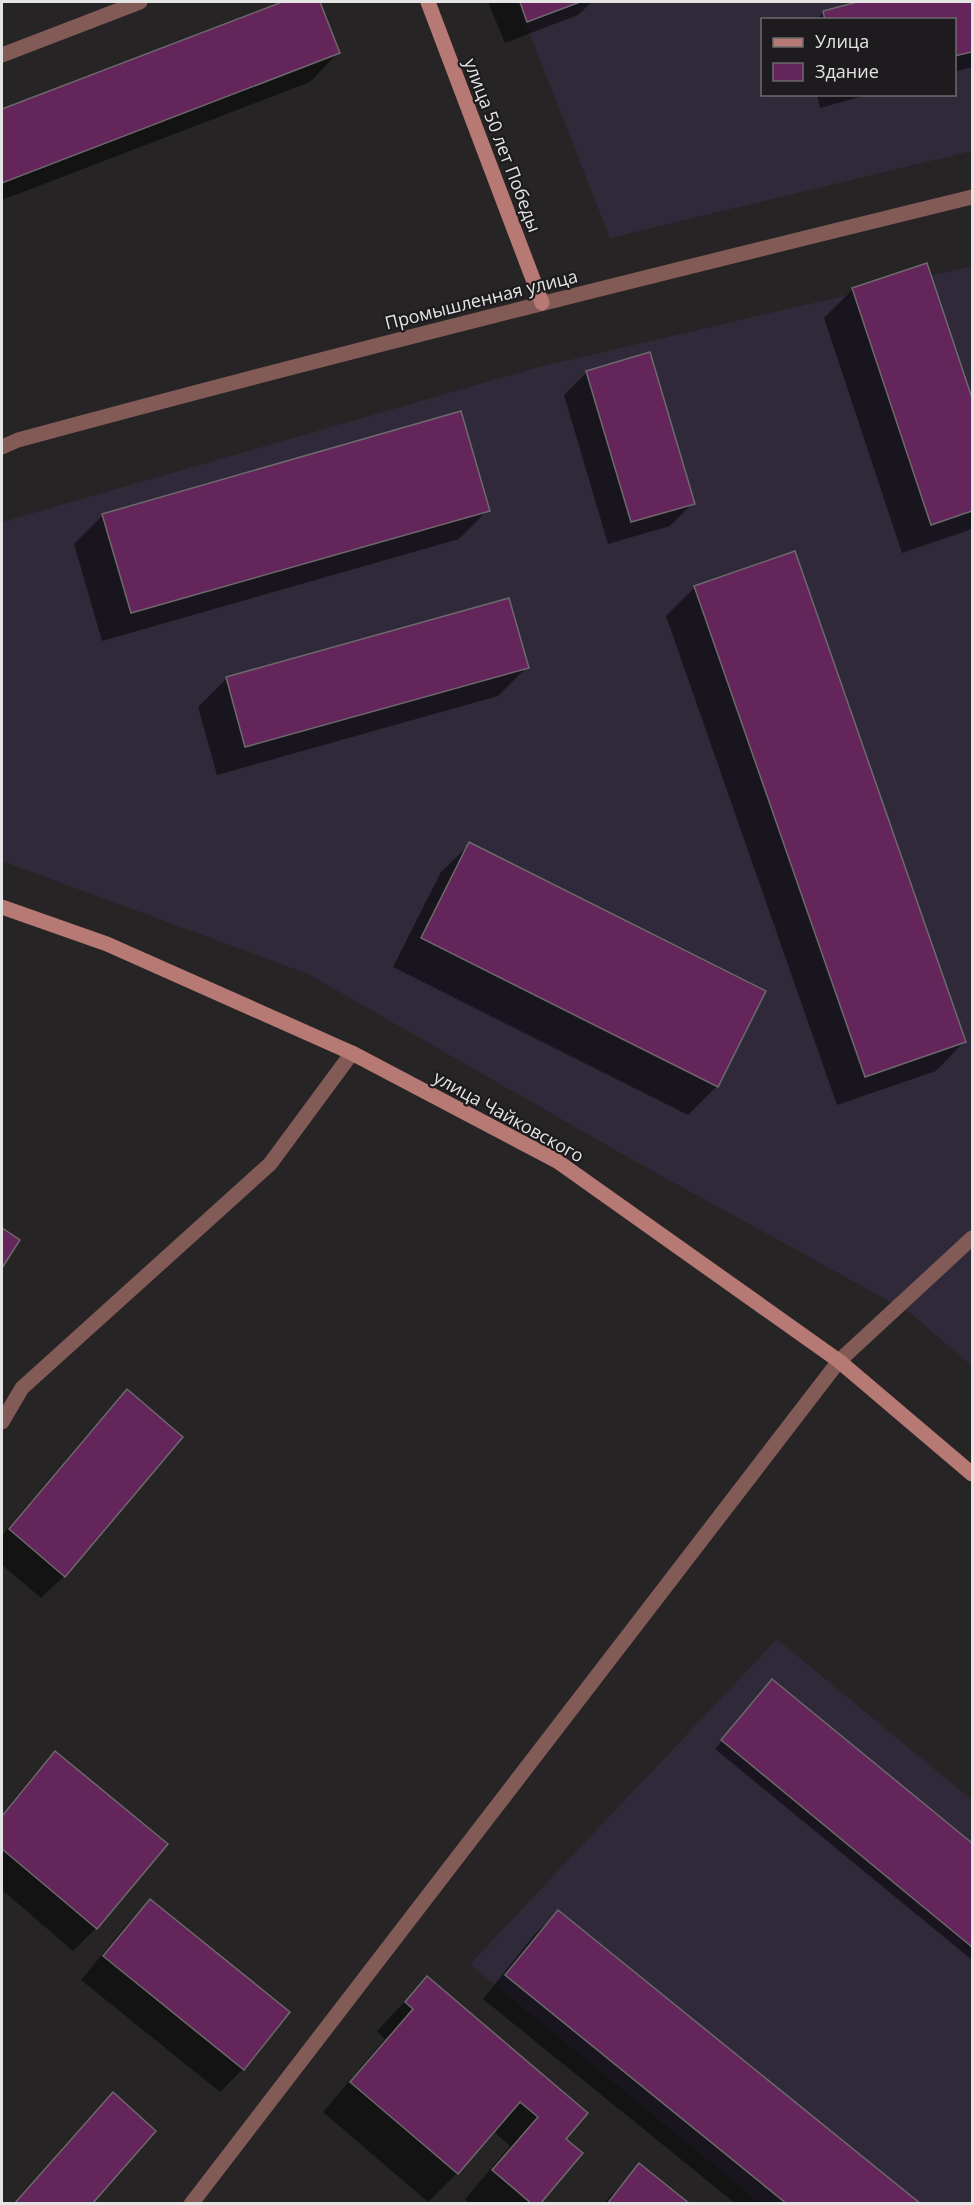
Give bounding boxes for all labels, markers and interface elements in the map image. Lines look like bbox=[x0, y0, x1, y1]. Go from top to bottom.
legend bbox=[761, 18, 956, 96]
text: Улица bbox=[815, 29, 869, 53]
street label: улица 50 лет Победы bbox=[459, 55, 547, 235]
text: Здание bbox=[815, 59, 879, 83]
street label: Промышленная улица bbox=[382, 263, 580, 335]
street label: улица Чайковского bbox=[430, 1065, 588, 1167]

